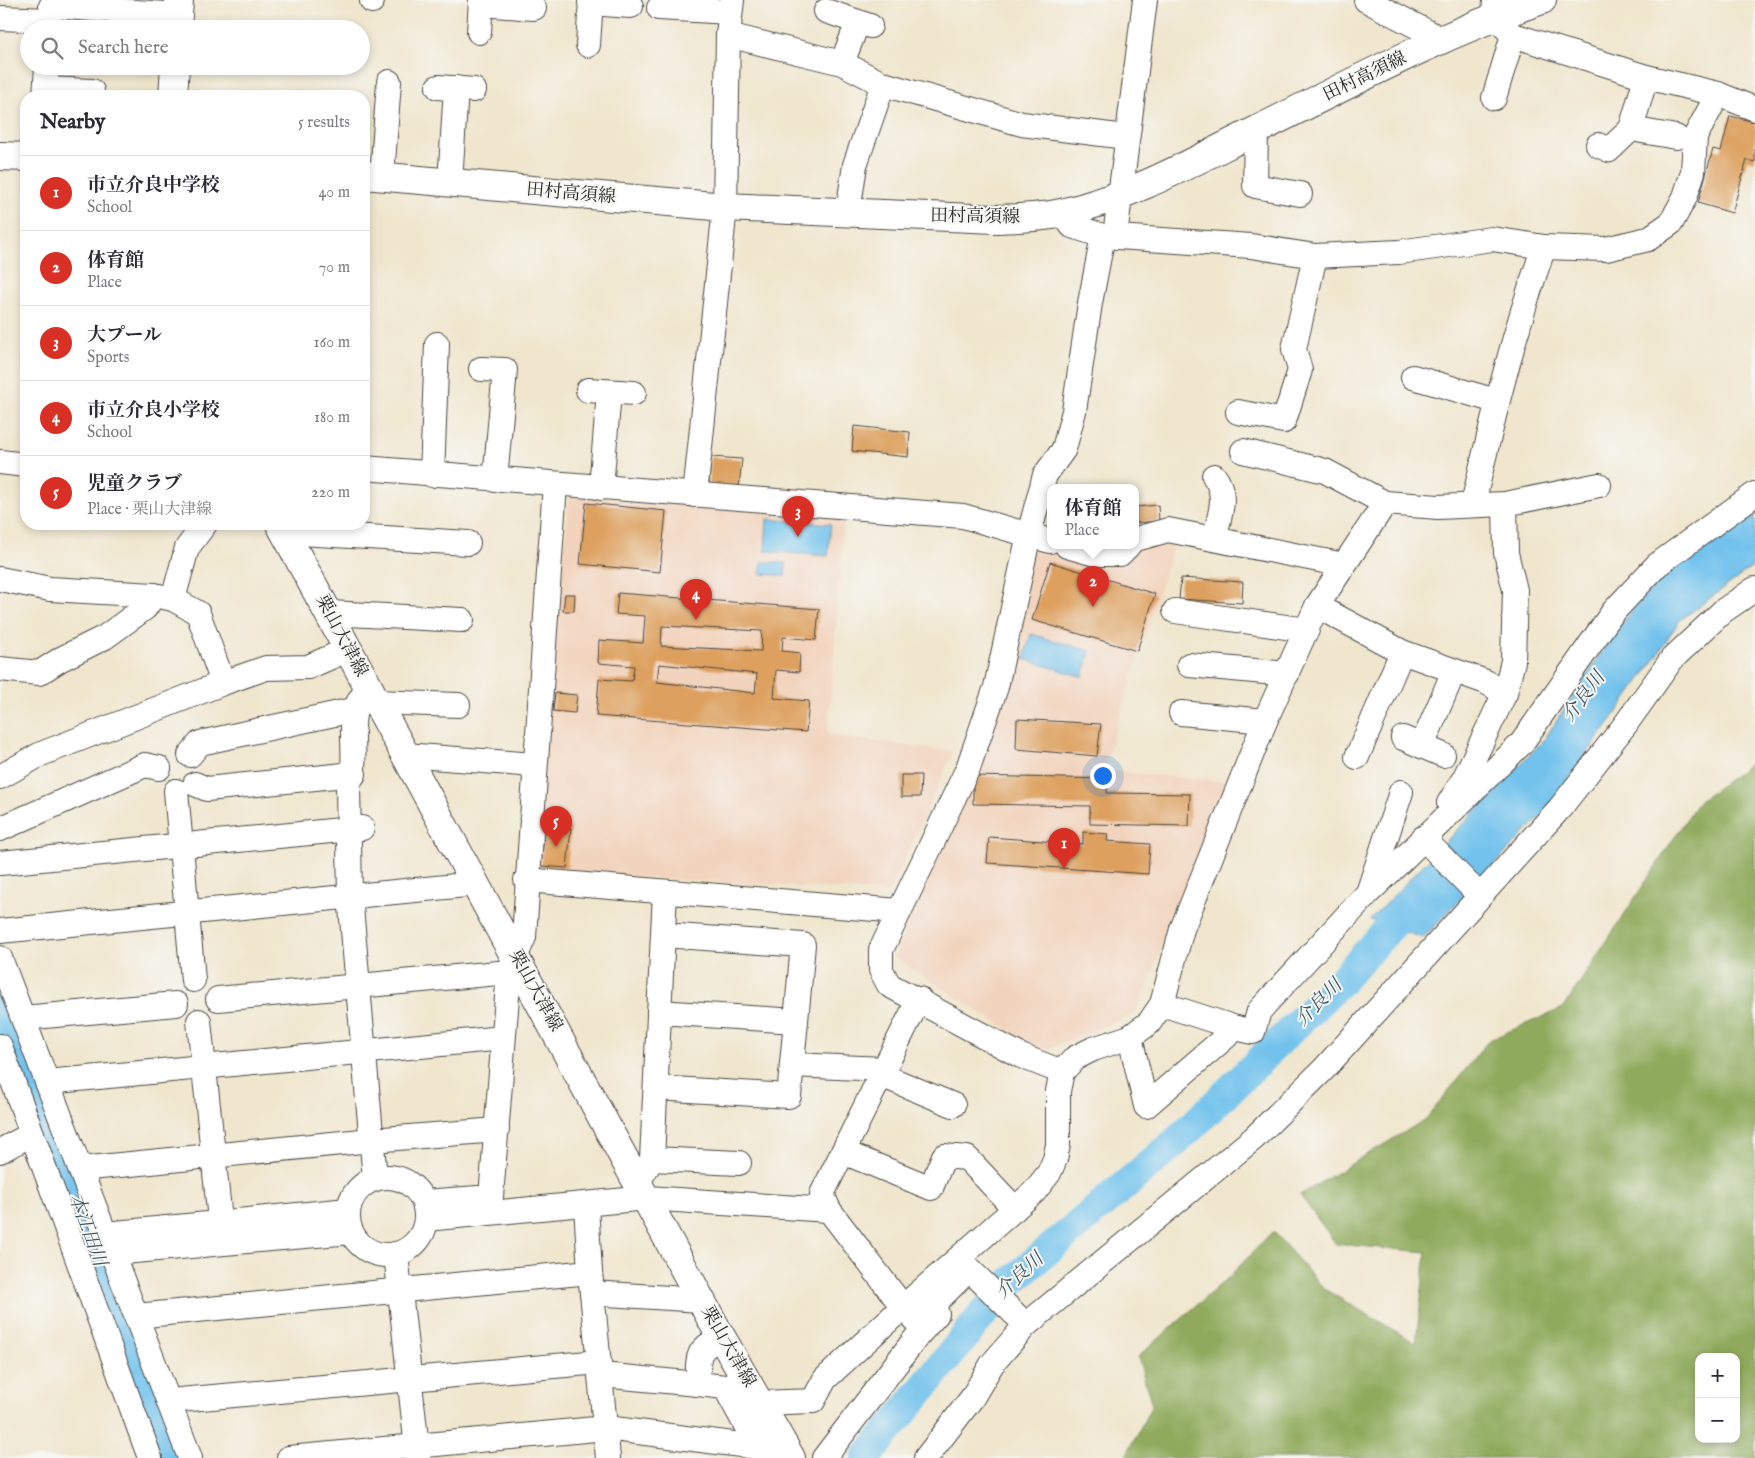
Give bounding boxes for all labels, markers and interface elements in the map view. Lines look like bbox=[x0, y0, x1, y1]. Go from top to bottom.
search box bbox=[20, 20, 370, 75]
icon: search bbox=[38, 34, 66, 62]
text: Search here bbox=[78, 36, 169, 60]
street label: 田村高須線 bbox=[1320, 47, 1410, 107]
text: Nearby bbox=[40, 109, 105, 136]
text: 5 results bbox=[298, 113, 350, 133]
text: 市立介良中学校 bbox=[87, 174, 220, 198]
street label: 田村高須線 bbox=[525, 179, 617, 209]
text: 1 bbox=[53, 183, 59, 203]
text: 40 m bbox=[318, 183, 350, 203]
text: School bbox=[87, 198, 132, 218]
street label: 田村高須線 bbox=[930, 205, 1020, 229]
text: 体育館 bbox=[87, 249, 144, 273]
text: 2 bbox=[52, 258, 60, 278]
text: 70 m bbox=[319, 258, 350, 278]
text: Place bbox=[87, 273, 122, 293]
text: 大プール bbox=[87, 324, 162, 348]
text: 3 bbox=[53, 333, 59, 353]
text: 160 m bbox=[314, 333, 350, 353]
text: Sports bbox=[87, 348, 129, 368]
text: 市立介良小学校 bbox=[87, 399, 220, 423]
text: 4 bbox=[52, 408, 60, 428]
text: 180 m bbox=[314, 408, 350, 428]
text: School bbox=[87, 423, 132, 443]
text: 児童クラブ bbox=[87, 472, 182, 496]
text: 5 bbox=[53, 483, 59, 503]
text: 220 m bbox=[311, 483, 350, 503]
popup bbox=[1047, 484, 1139, 549]
pin: 3 bbox=[782, 496, 814, 537]
text: 体育館 bbox=[1064, 497, 1122, 521]
text: Place · 栗山大津線 bbox=[87, 500, 212, 520]
text: Place bbox=[1064, 521, 1099, 541]
pin: 2 bbox=[1077, 566, 1109, 607]
pin: 4 bbox=[680, 579, 712, 620]
street label: 栗山大津線 bbox=[310, 591, 372, 681]
water label: 介良川 bbox=[1557, 665, 1612, 727]
your location bbox=[1090, 763, 1116, 789]
pin: 5 bbox=[540, 806, 572, 847]
pin: 1 bbox=[1048, 828, 1080, 869]
street label: 栗山大津線 bbox=[503, 946, 567, 1036]
water label: 介良川 bbox=[1290, 973, 1349, 1032]
water label: 本江田川 bbox=[63, 1190, 112, 1272]
water label: 介良川 bbox=[991, 1246, 1050, 1304]
street label: 栗山大津線 bbox=[696, 1302, 760, 1392]
map controls bbox=[1695, 1353, 1740, 1443]
button: + bbox=[1695, 1353, 1740, 1398]
button: − bbox=[1695, 1398, 1740, 1443]

